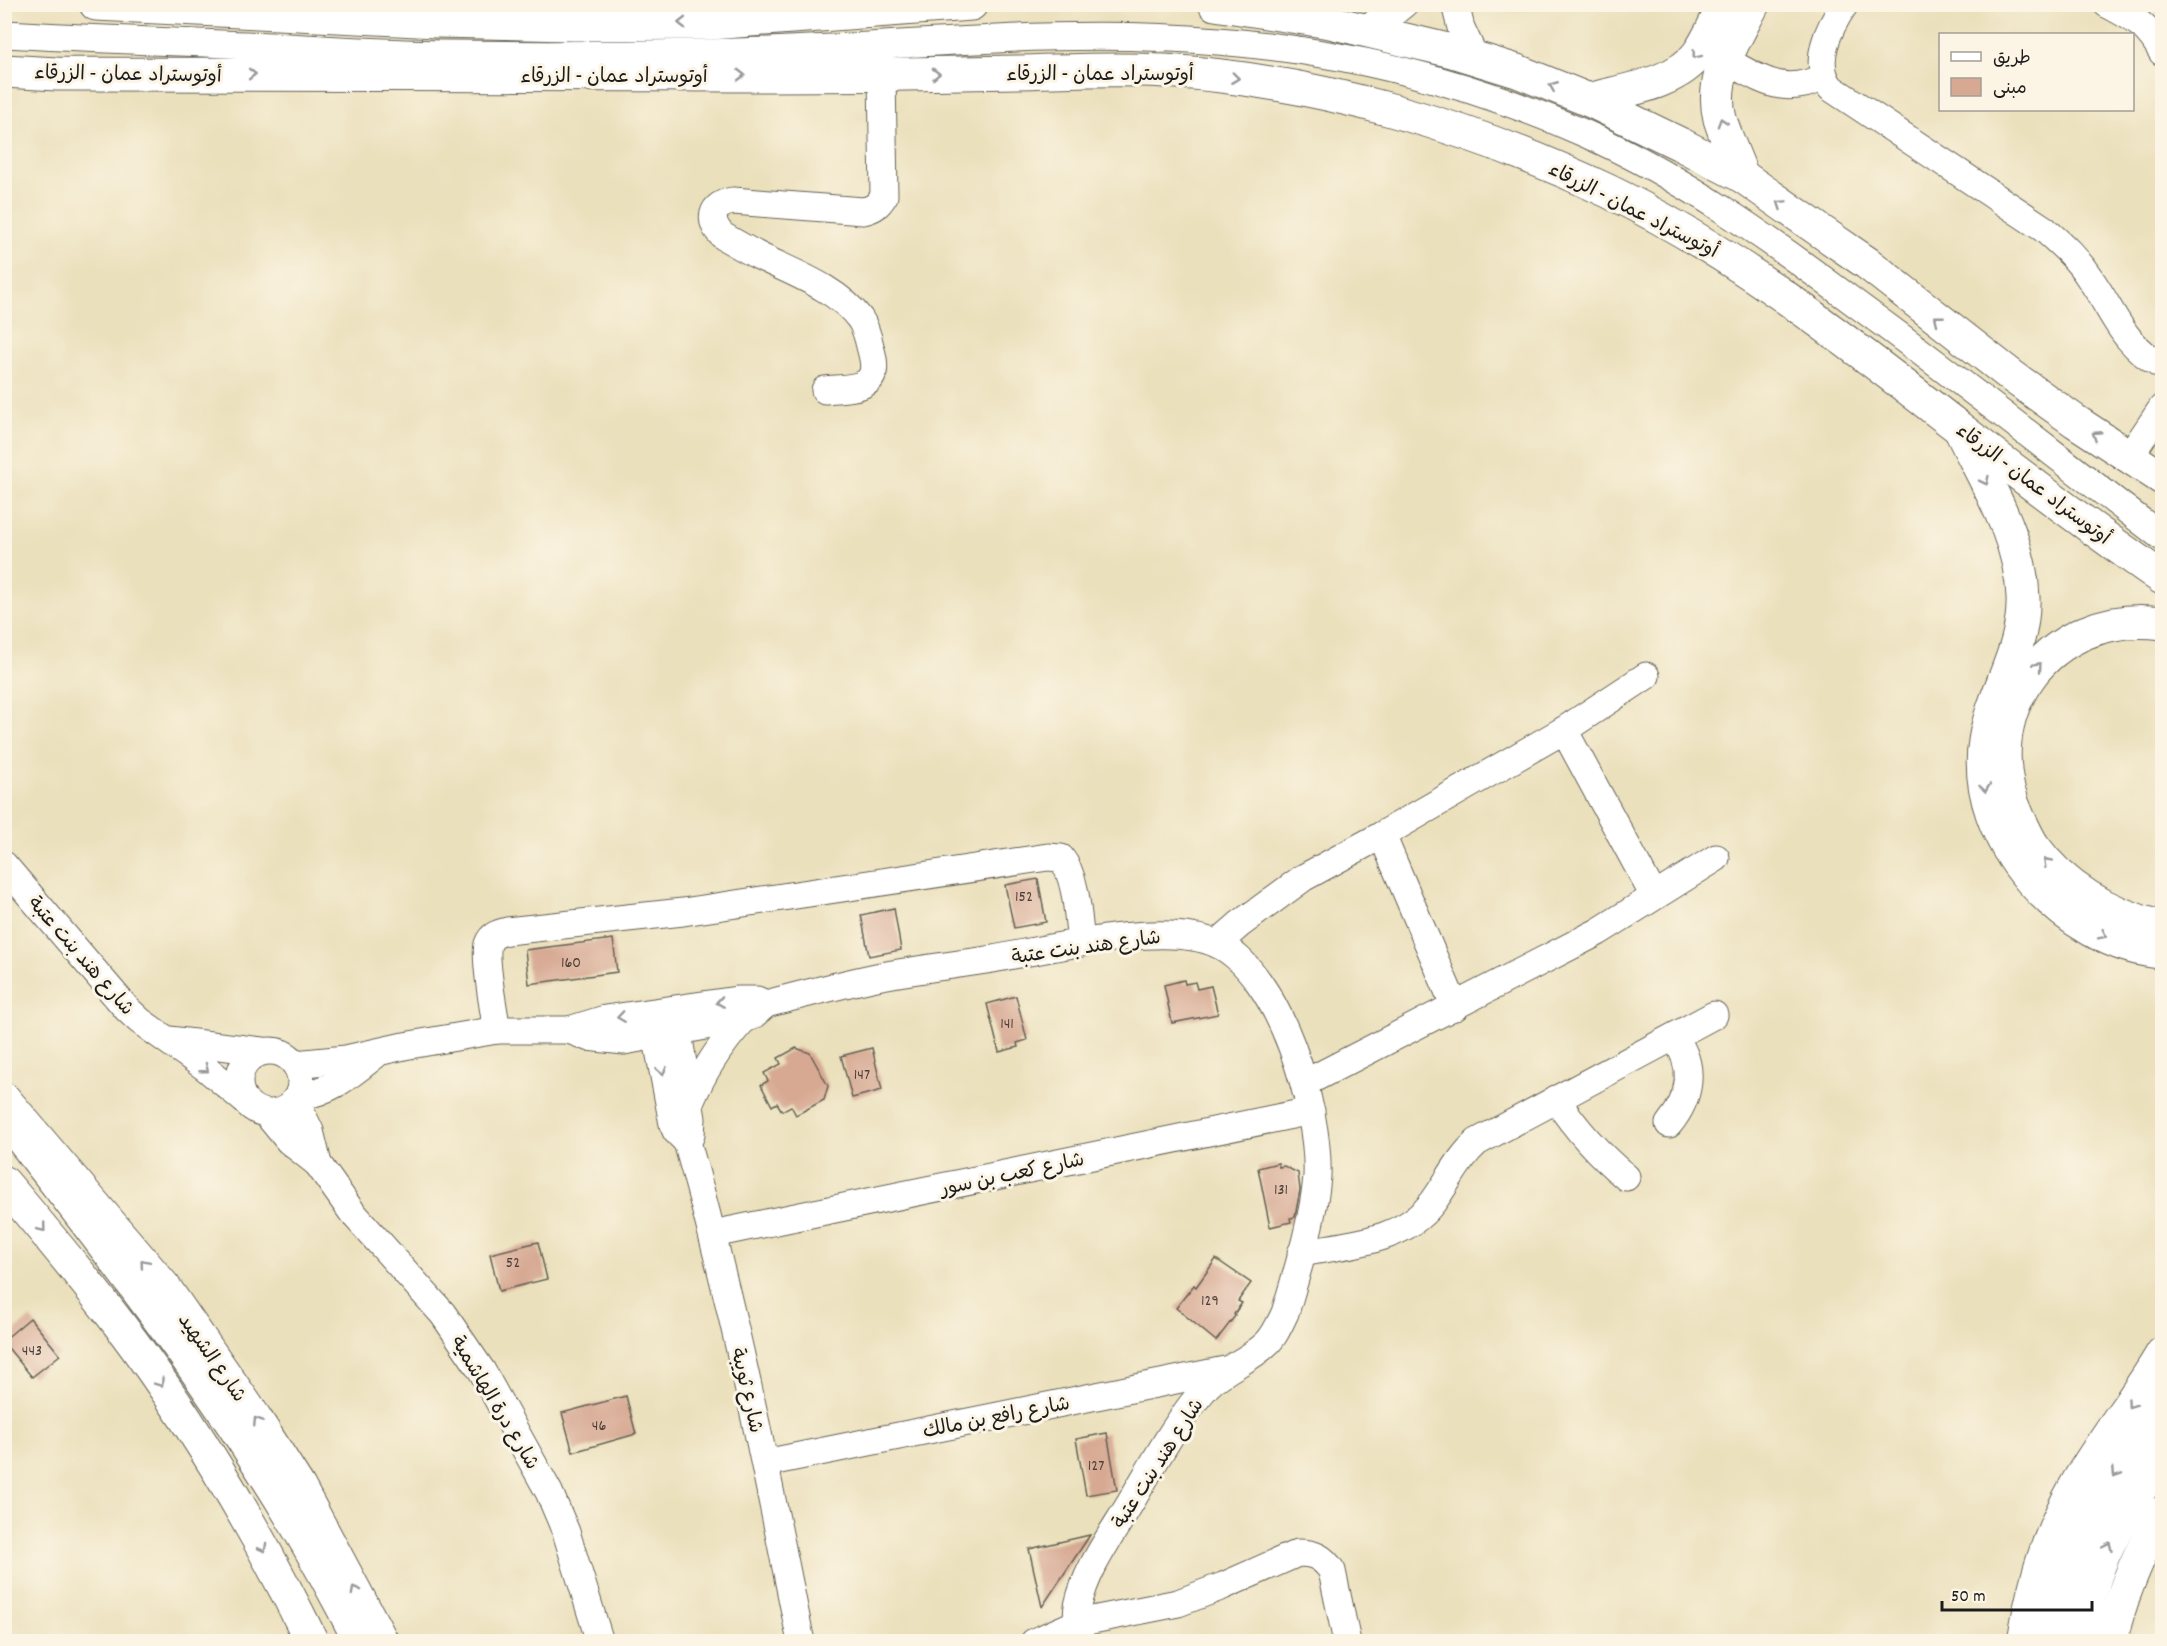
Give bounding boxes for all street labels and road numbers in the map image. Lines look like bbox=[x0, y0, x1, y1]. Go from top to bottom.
street label: أوتوستراد عمان - الزرقاء bbox=[34, 60, 222, 92]
street label: أوتوستراد عمان - الزرقاء bbox=[1006, 62, 1194, 90]
street label: أوتوستراد عمان - الزرقاء bbox=[520, 64, 708, 92]
street label: أوتوستراد عمان - الزرقاء bbox=[1543, 157, 1723, 267]
street label: أوتوستراد عمان - الزرقاء bbox=[1949, 418, 2116, 553]
street label: شارع هند بنت عتبة bbox=[20, 891, 140, 1023]
street label: شارع هند بنت عتبة bbox=[1010, 925, 1163, 973]
street label: شارع كعب بن سور bbox=[936, 1147, 1087, 1205]
street label: شارع الشهيد bbox=[169, 1308, 252, 1409]
street label: شارع درة الهاشمية bbox=[442, 1331, 545, 1476]
street label: شارع ثويبة bbox=[722, 1345, 768, 1436]
street label: شارع رافع بن مالك bbox=[920, 1391, 1073, 1447]
street label: شارع هند بنت عتبة bbox=[1107, 1394, 1212, 1535]

